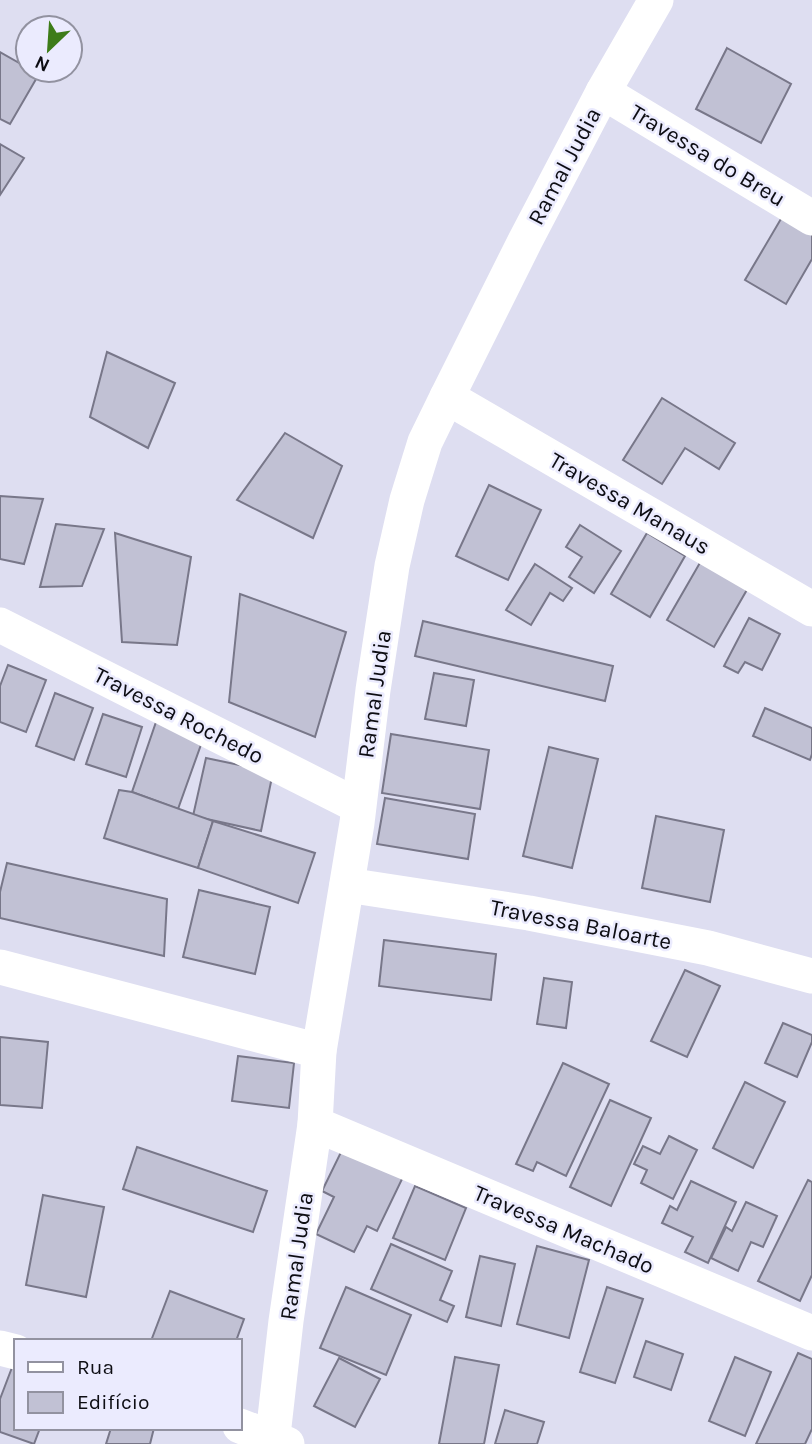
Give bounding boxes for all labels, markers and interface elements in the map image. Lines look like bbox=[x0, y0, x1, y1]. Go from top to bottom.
north arrow bbox=[14, 14, 84, 84]
text: N bbox=[31, 51, 53, 76]
street label: Travessa do Breu bbox=[625, 98, 790, 212]
street label: Ramal Judia bbox=[522, 103, 607, 230]
street label: Travessa Manaus bbox=[545, 446, 715, 560]
street label: Ramal Judia bbox=[352, 628, 397, 760]
street label: Travessa Rochedo bbox=[89, 661, 268, 770]
street label: Travessa Baloarte bbox=[488, 894, 674, 955]
street label: Travessa Machado bbox=[470, 1179, 658, 1280]
street label: Ramal Judia bbox=[274, 1190, 319, 1322]
legend bbox=[14, 1339, 242, 1430]
text: Rua bbox=[77, 1355, 114, 1379]
text: Edifício bbox=[77, 1390, 150, 1414]

